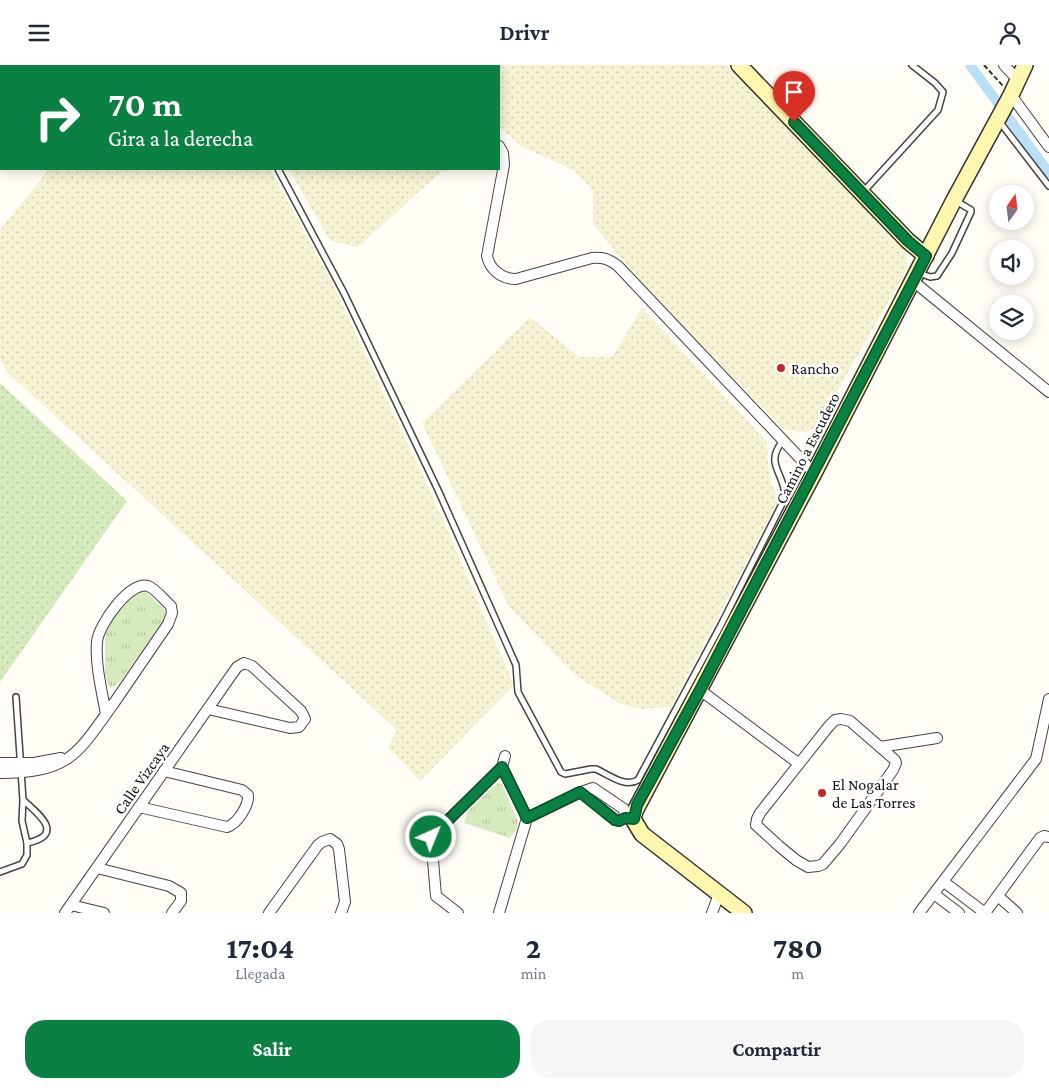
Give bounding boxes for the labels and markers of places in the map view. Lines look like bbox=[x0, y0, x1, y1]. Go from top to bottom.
pin bbox=[773, 71, 815, 122]
place label: Rancho bbox=[791, 360, 839, 377]
marker: Rancho bbox=[775, 362, 787, 374]
place label: El Nogalar de Las Torres bbox=[832, 776, 915, 811]
marker: El Nogalar de Las Torres bbox=[816, 787, 828, 799]

